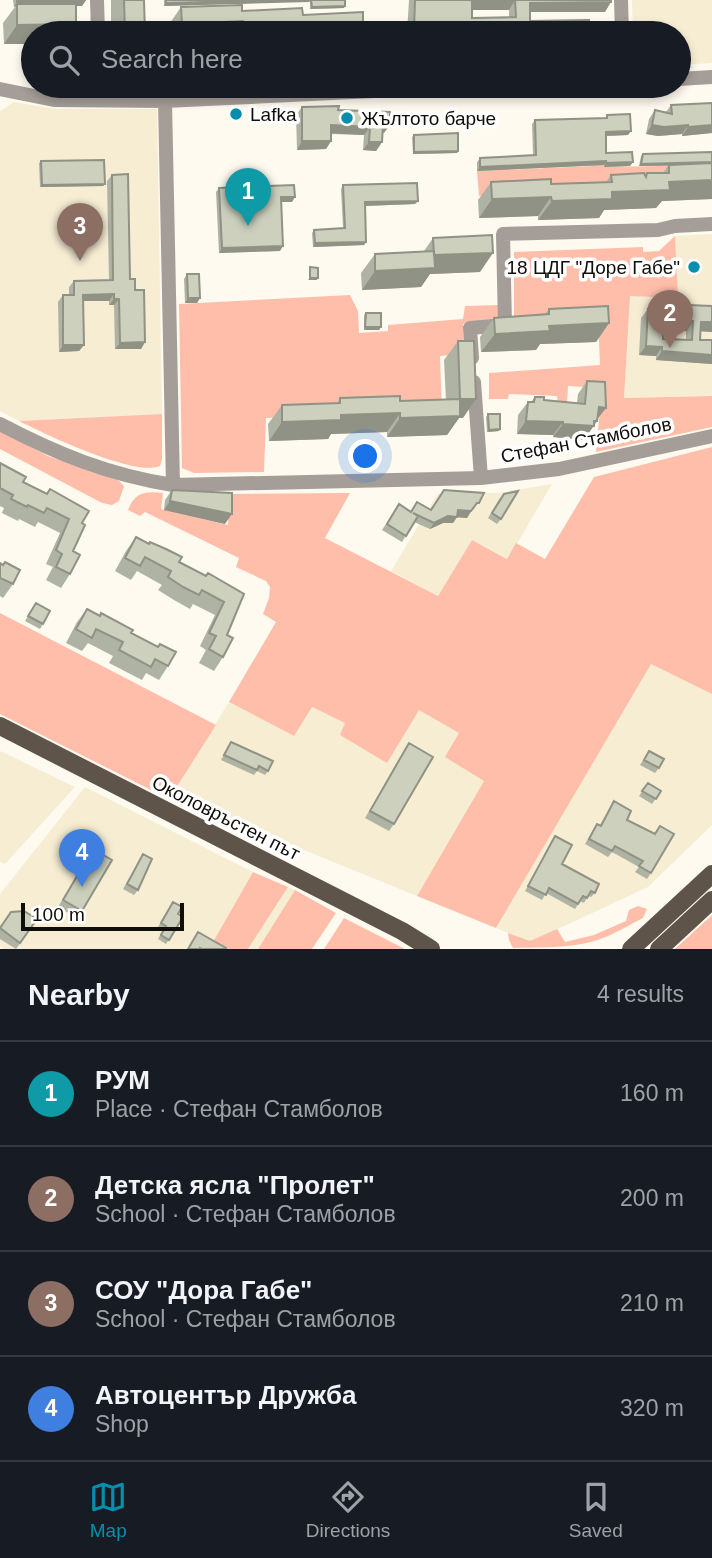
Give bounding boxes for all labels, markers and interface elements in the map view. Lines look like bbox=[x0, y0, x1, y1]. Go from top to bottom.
search box bbox=[21, 21, 691, 98]
icon: search bbox=[45, 41, 83, 79]
text: Search here bbox=[101, 44, 243, 74]
place label: Lafka bbox=[250, 104, 297, 125]
marker: Lafka bbox=[228, 106, 244, 122]
place label: Жълтото барче bbox=[361, 108, 496, 129]
marker: Жълтото барче bbox=[339, 110, 355, 126]
pin: 1 bbox=[225, 168, 271, 226]
pin: 3 bbox=[57, 203, 103, 261]
place label: 18 ЦДГ "Доре Габе" bbox=[507, 257, 680, 278]
marker: 18 ЦДГ "Доре Габе" bbox=[686, 259, 702, 275]
pin: 2 bbox=[647, 290, 693, 348]
street label: Стефан Стамболов bbox=[499, 413, 673, 467]
your location bbox=[348, 439, 382, 473]
street label: Околовръстен път bbox=[149, 772, 304, 864]
pin: 4 bbox=[59, 829, 105, 887]
scale bar bbox=[21, 900, 184, 932]
text: 100 m bbox=[32, 904, 85, 925]
text: Nearby bbox=[28, 978, 130, 1011]
text: 4 results bbox=[597, 981, 684, 1007]
text: РУМ bbox=[95, 1065, 150, 1095]
text: 1 bbox=[45, 1080, 57, 1106]
text: 160 m bbox=[620, 1080, 684, 1106]
text: Place · Стефан Стамболов bbox=[95, 1096, 383, 1122]
text: Детска ясла "Пролет" bbox=[95, 1170, 375, 1200]
text: 2 bbox=[45, 1185, 57, 1211]
text: 200 m bbox=[620, 1185, 684, 1211]
text: School · Стефан Стамболов bbox=[95, 1201, 396, 1227]
text: СОУ "Дора Габе" bbox=[95, 1275, 312, 1305]
text: 3 bbox=[45, 1290, 57, 1316]
text: 210 m bbox=[620, 1290, 684, 1316]
text: School · Стефан Стамболов bbox=[95, 1306, 396, 1332]
text: Автоцентър Дружба bbox=[95, 1380, 356, 1410]
text: 4 bbox=[45, 1395, 57, 1421]
text: 320 m bbox=[620, 1395, 684, 1421]
text: Shop bbox=[95, 1411, 149, 1437]
tab: Map bbox=[89, 1478, 127, 1542]
tab: Directions bbox=[306, 1478, 390, 1542]
tab: Saved bbox=[569, 1478, 623, 1542]

